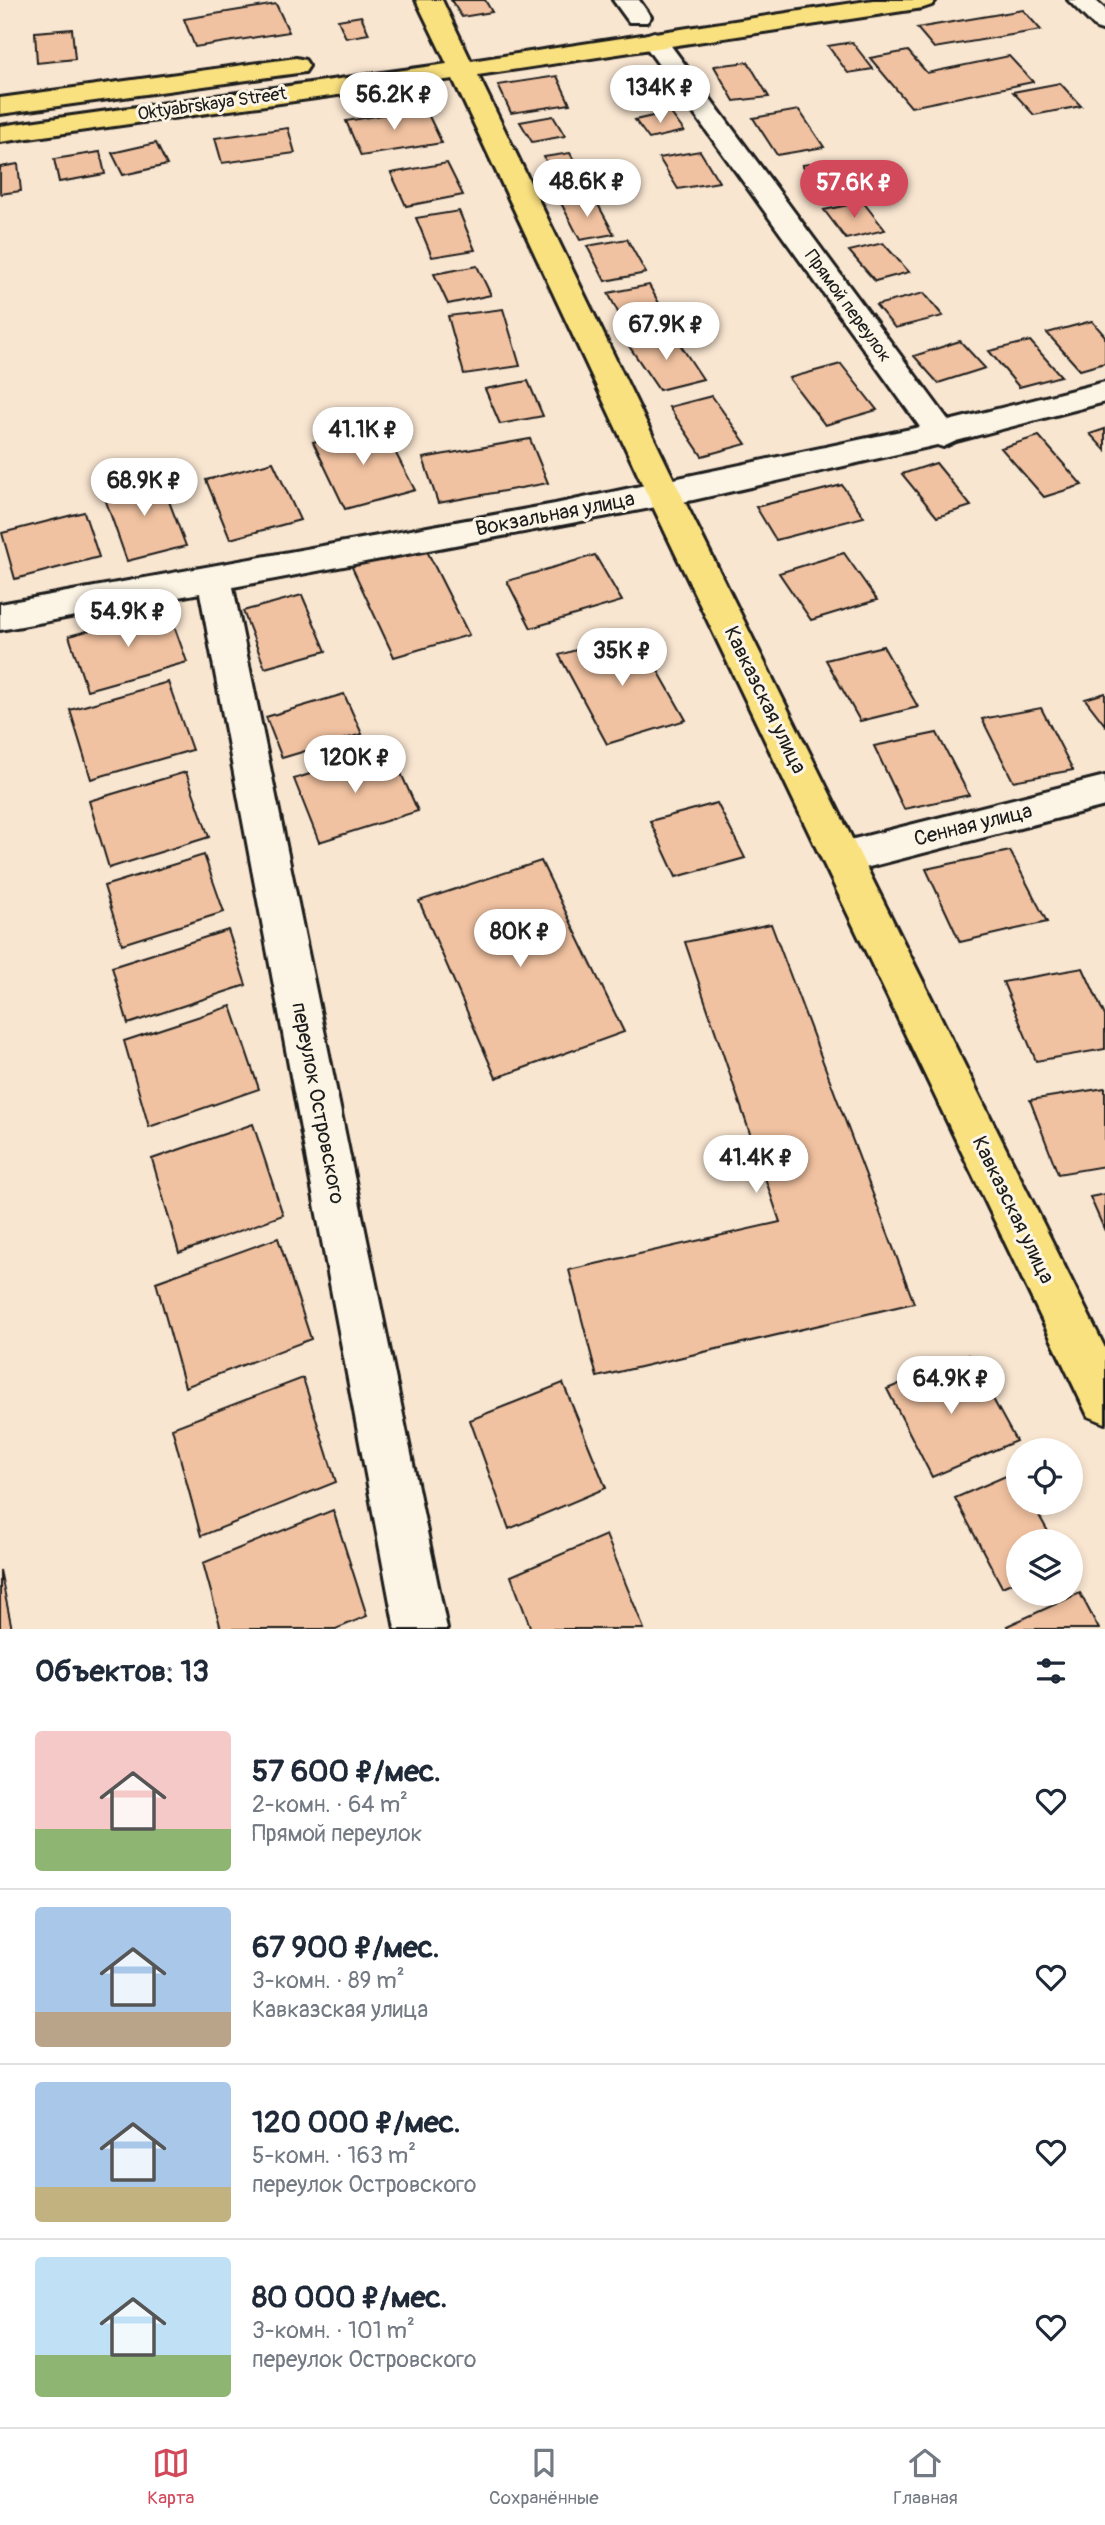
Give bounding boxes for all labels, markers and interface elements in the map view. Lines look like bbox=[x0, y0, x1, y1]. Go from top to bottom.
pin: 134K ₽ bbox=[603, 66, 717, 125]
pin: 56.2K ₽ bbox=[329, 72, 459, 132]
text: 134K ₽ bbox=[626, 73, 694, 102]
text: 56.2K ₽ bbox=[356, 80, 432, 109]
street label: Oktyabrskaya Street bbox=[136, 82, 289, 126]
pin: 48.6K ₽ bbox=[522, 160, 652, 219]
pin: 57.6K ₽ bbox=[789, 160, 919, 220]
text: 48.6K ₽ bbox=[549, 167, 625, 196]
text: 57.6K ₽ bbox=[816, 168, 892, 197]
street label: Прямой переулок bbox=[800, 245, 896, 367]
pin: 67.9K ₽ bbox=[601, 302, 731, 362]
text: 67.9K ₽ bbox=[629, 310, 703, 339]
pin: 41.1K ₽ bbox=[298, 407, 428, 467]
text: 41.1K ₽ bbox=[328, 415, 398, 444]
pin: 68.9K ₽ bbox=[79, 458, 209, 518]
text: 68.9K ₽ bbox=[107, 466, 181, 495]
street label: Вокзальная улица bbox=[473, 485, 637, 543]
pin: 54.9K ₽ bbox=[63, 590, 193, 649]
text: 54.9K ₽ bbox=[90, 597, 166, 626]
street label: Кавказская улица bbox=[718, 622, 812, 778]
pin: 35K ₽ bbox=[573, 628, 671, 688]
text: 35K ₽ bbox=[593, 636, 651, 665]
pin: 120K ₽ bbox=[298, 736, 412, 795]
text: 120K ₽ bbox=[320, 743, 390, 772]
street label: Сенная улица bbox=[911, 797, 1035, 853]
pin: 80K ₽ bbox=[471, 909, 569, 969]
text: 80K ₽ bbox=[490, 917, 550, 946]
street label: переулок Островского bbox=[285, 1000, 351, 1206]
street label: Кавказская улица bbox=[966, 1132, 1060, 1288]
pin: 41.4K ₽ bbox=[691, 1136, 821, 1195]
text: 41.4K ₽ bbox=[719, 1143, 793, 1172]
pin: 64.9K ₽ bbox=[886, 1356, 1016, 1416]
text: 64.9K ₽ bbox=[913, 1364, 989, 1393]
map controls bbox=[1006, 1438, 1083, 1606]
button: locate bbox=[1006, 1438, 1083, 1515]
button: layers bbox=[1006, 1529, 1083, 1606]
icon: filters bbox=[1032, 1652, 1070, 1690]
text: Объектов: 13 bbox=[35, 1653, 209, 1690]
text: 57 600 ₽/мес. bbox=[252, 1753, 441, 1790]
icon: home bbox=[91, 1759, 175, 1843]
icon: heart bbox=[1032, 1782, 1070, 1820]
text: 2-комн. · 64 m² bbox=[252, 1790, 408, 1819]
text: Прямой переулок bbox=[252, 1819, 422, 1848]
text: 67 900 ₽/мес. bbox=[252, 1929, 440, 1966]
icon: home bbox=[91, 1935, 175, 2019]
icon: heart bbox=[1032, 1958, 1070, 1996]
text: 3-комн. · 89 m² bbox=[252, 1966, 405, 1995]
text: Кавказская улица bbox=[252, 1995, 428, 2024]
text: 120 000 ₽/мес. bbox=[252, 2104, 461, 2141]
icon: home bbox=[91, 2110, 175, 2194]
icon: heart bbox=[1032, 2133, 1070, 2171]
text: 5-комн. · 163 m² bbox=[252, 2141, 416, 2170]
text: переулок Островского bbox=[252, 2170, 476, 2199]
text: 80 000 ₽/мес. bbox=[252, 2279, 447, 2316]
icon: home bbox=[91, 2285, 175, 2369]
icon: heart bbox=[1032, 2308, 1070, 2346]
text: 3-комн. · 101 m² bbox=[252, 2316, 415, 2345]
text: переулок Островского bbox=[252, 2345, 476, 2374]
tab: Карта bbox=[147, 2444, 194, 2510]
tab: Сохранённые bbox=[489, 2444, 599, 2510]
tab: Главная bbox=[893, 2444, 958, 2510]

